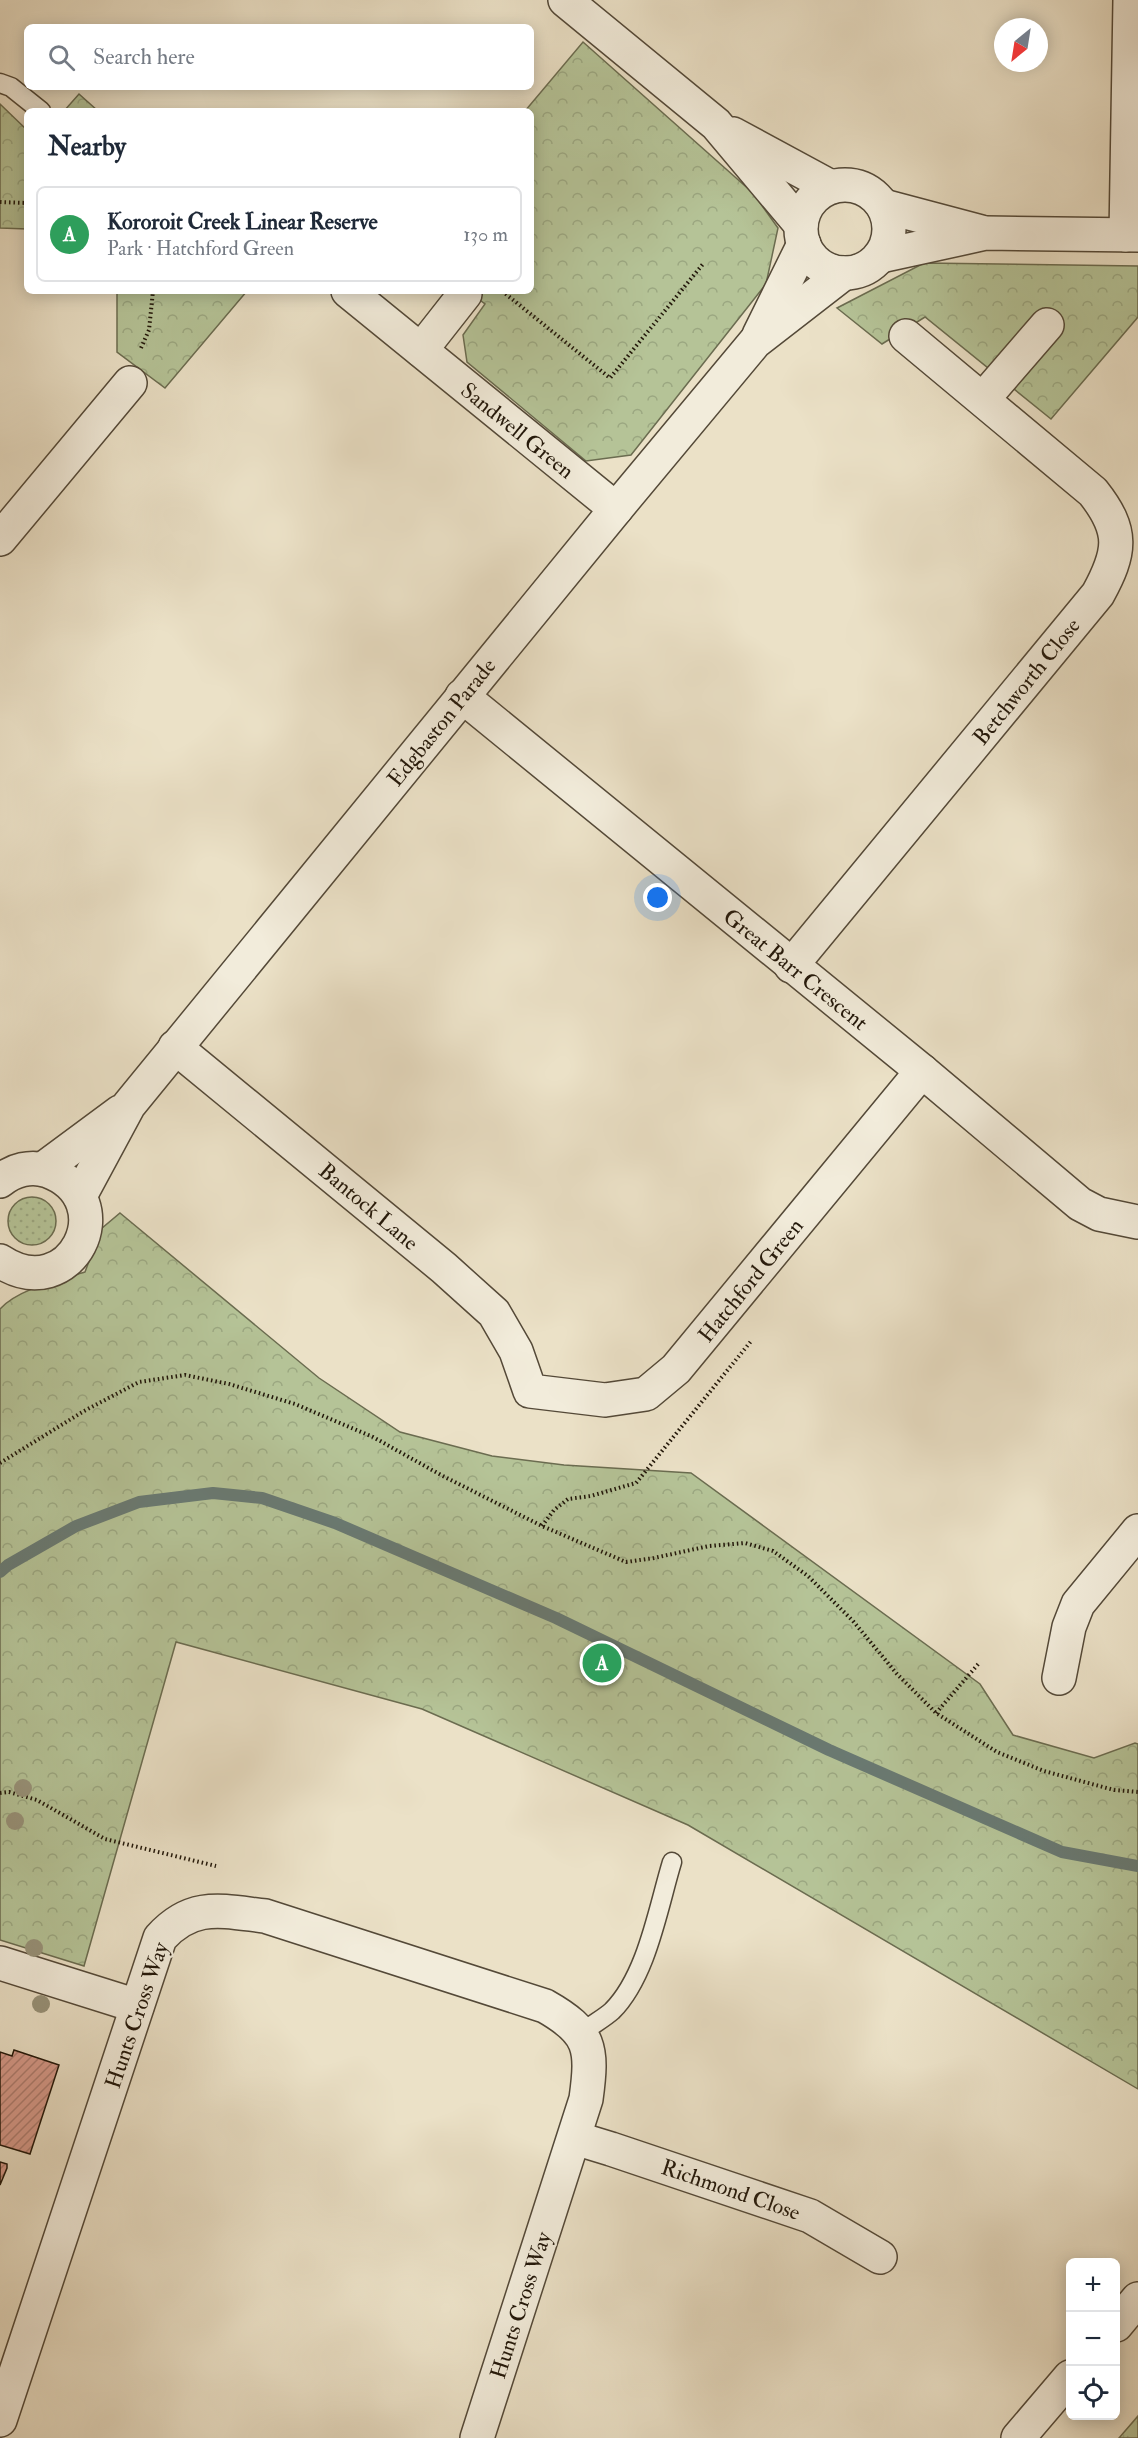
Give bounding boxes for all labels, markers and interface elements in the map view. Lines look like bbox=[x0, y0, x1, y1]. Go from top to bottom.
north arrow bbox=[994, 18, 1048, 72]
search box bbox=[24, 24, 534, 90]
icon: search bbox=[45, 41, 78, 74]
text: Search here bbox=[93, 43, 195, 71]
text: Nearby bbox=[48, 131, 126, 163]
text: Kororoit Creek Linear Reserve bbox=[107, 208, 378, 236]
text: A bbox=[63, 222, 76, 247]
text: 130 m bbox=[463, 222, 508, 247]
text: Park · Hatchford Green bbox=[107, 236, 294, 261]
street label: Sandwell Green bbox=[455, 376, 580, 485]
street label: Betchworth Close bbox=[967, 612, 1087, 751]
street label: Edgbaston Parade bbox=[381, 653, 502, 793]
your location bbox=[643, 883, 672, 912]
street label: Great Barr Crescent bbox=[717, 903, 873, 1037]
street label: Bantock Lane bbox=[313, 1157, 424, 1257]
street label: Hatchford Green bbox=[692, 1213, 809, 1349]
pin: A bbox=[582, 1640, 622, 1686]
street label: Hunts Cross Way bbox=[99, 1938, 175, 2092]
street label: Richmond Close bbox=[657, 2153, 804, 2227]
street label: Hunts Cross Way bbox=[484, 2228, 558, 2382]
map controls bbox=[1066, 2258, 1120, 2420]
button: + bbox=[1066, 2258, 1120, 2312]
button: − bbox=[1066, 2312, 1120, 2366]
button: locate bbox=[1066, 2366, 1120, 2420]

